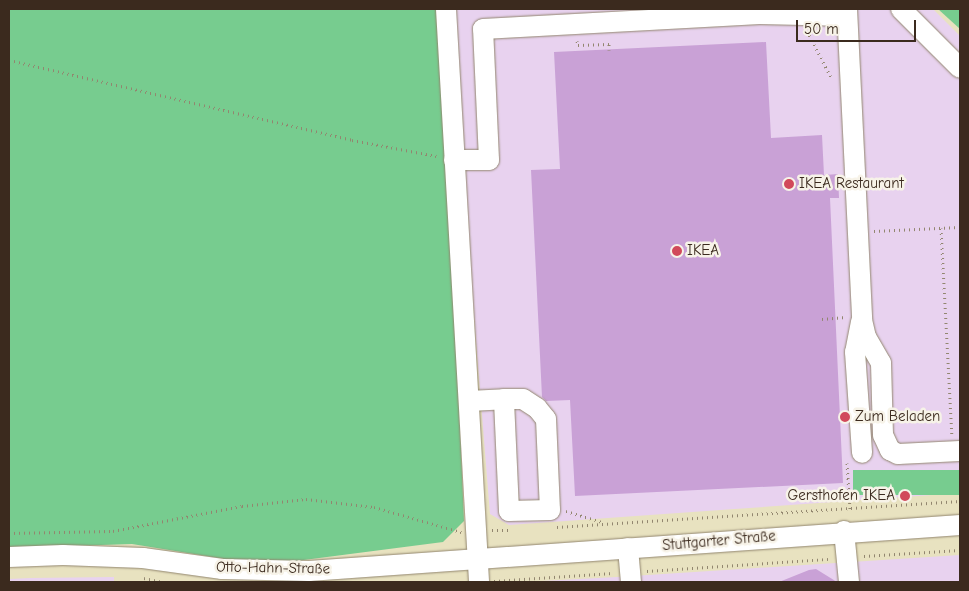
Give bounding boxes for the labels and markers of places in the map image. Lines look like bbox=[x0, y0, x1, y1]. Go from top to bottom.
place label: IKEA Restaurant bbox=[799, 175, 904, 193]
marker: IKEA Restaurant bbox=[783, 178, 795, 190]
place label: IKEA bbox=[687, 242, 719, 260]
marker: IKEA bbox=[671, 245, 683, 257]
place label: Zum Beladen bbox=[855, 408, 940, 426]
marker: Zum Beladen bbox=[839, 411, 851, 423]
place label: Gersthofen IKEA bbox=[788, 487, 895, 505]
marker: Gersthofen IKEA bbox=[899, 490, 911, 502]

